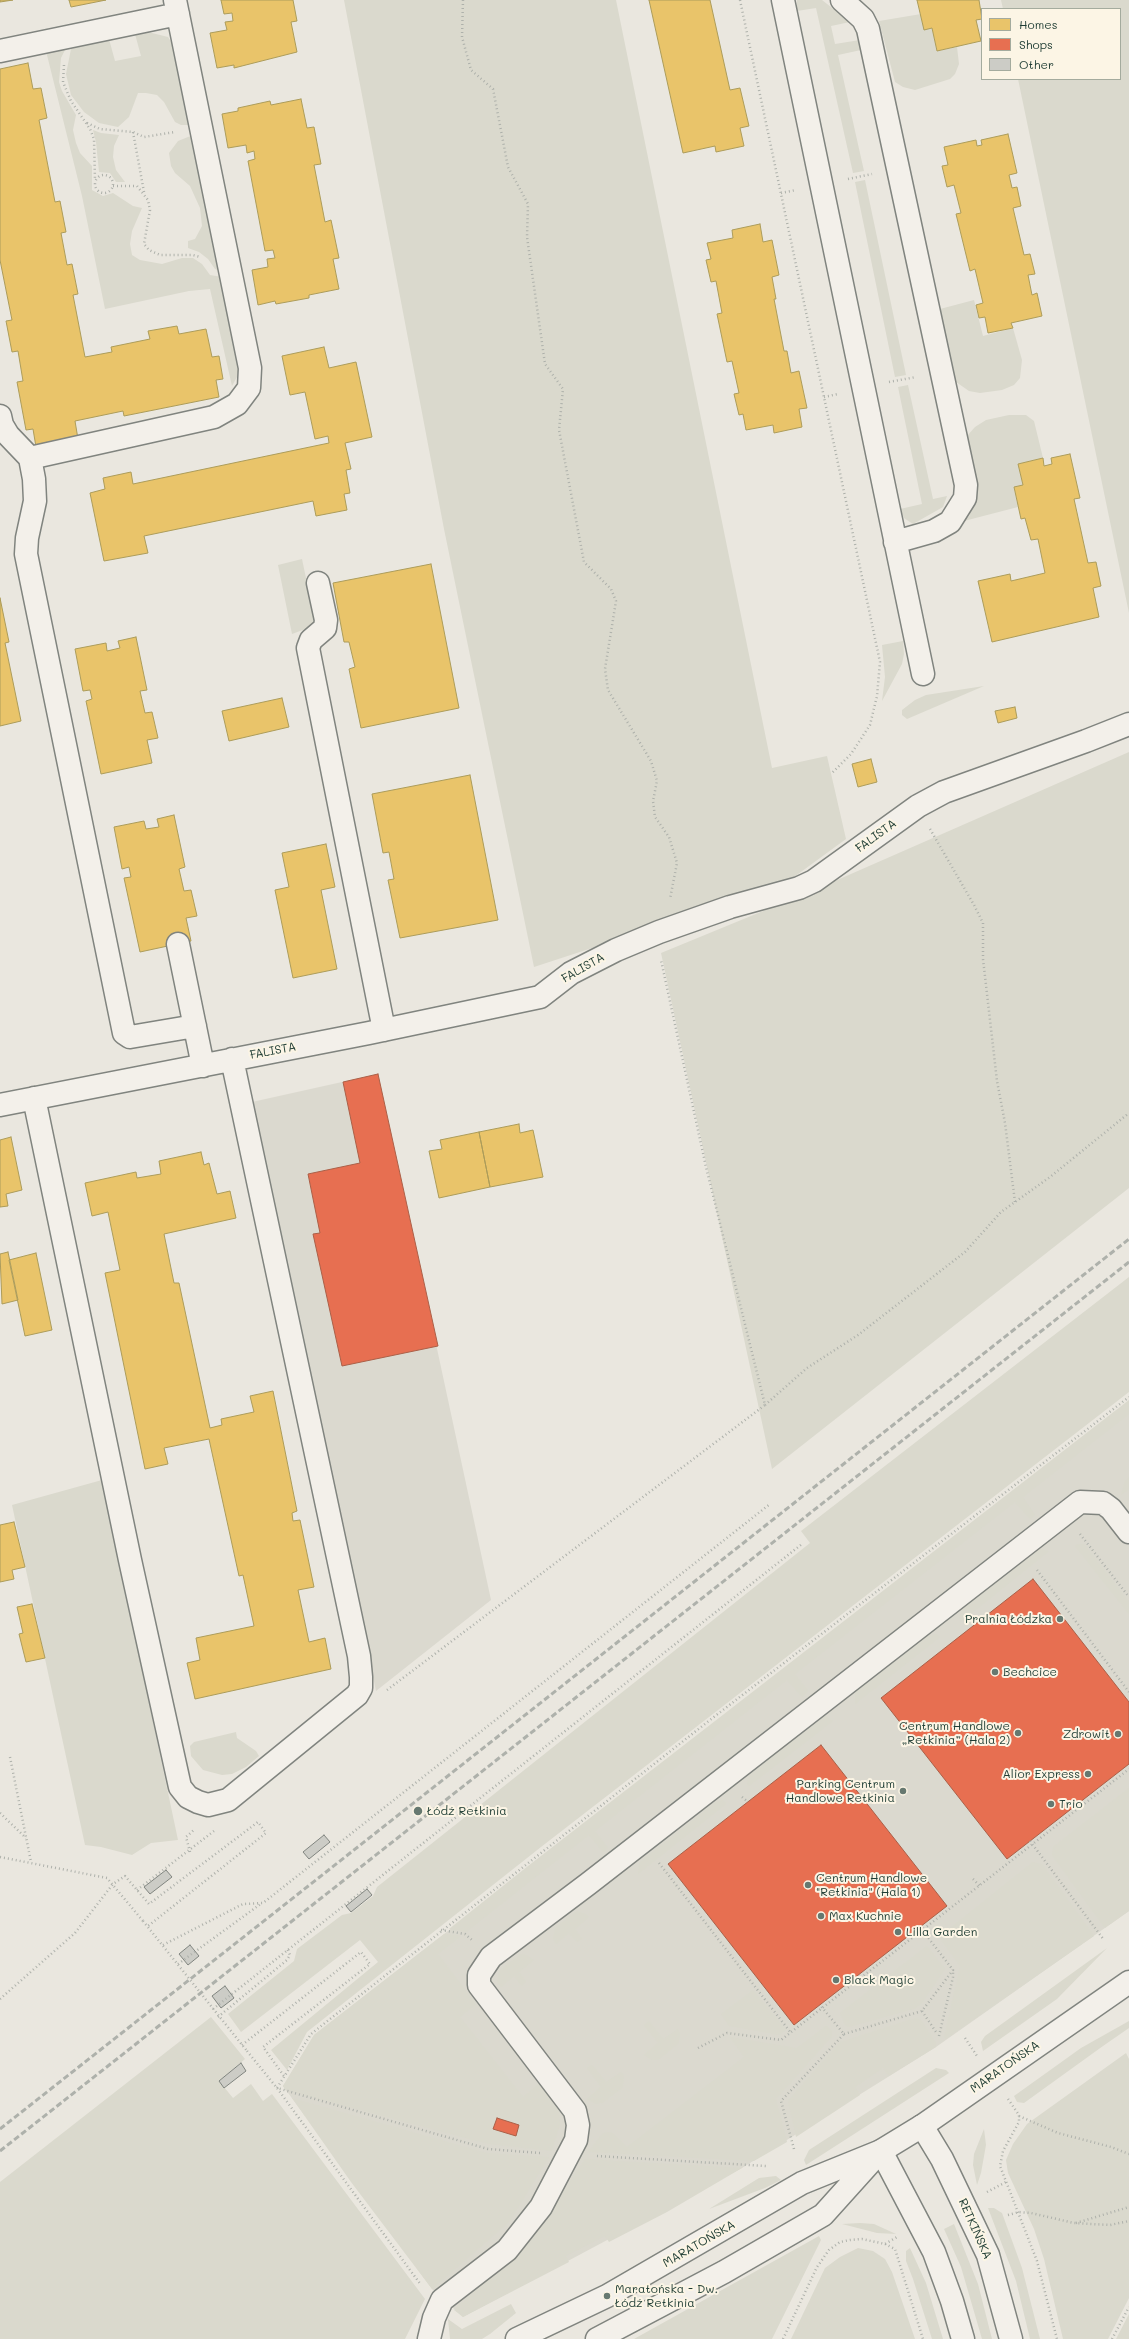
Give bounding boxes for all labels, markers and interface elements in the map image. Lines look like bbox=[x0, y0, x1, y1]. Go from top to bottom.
legend bbox=[981, 8, 1121, 80]
text: Homes bbox=[1019, 16, 1058, 32]
text: Shops bbox=[1019, 36, 1053, 52]
text: Other bbox=[1019, 56, 1054, 72]
street label: FALISTA bbox=[853, 816, 899, 856]
street label: FALISTA bbox=[559, 950, 607, 986]
street label: FALISTA bbox=[249, 1039, 297, 1063]
place label: Pralnia Łódzka bbox=[965, 1612, 1052, 1626]
marker: Pralnia Łódzka bbox=[1055, 1614, 1065, 1624]
place label: Bechcice bbox=[1003, 1665, 1057, 1679]
marker: Bechcice bbox=[990, 1667, 1000, 1677]
place label: Centrum Handlowe „Retkinia” (Hala 2) bbox=[899, 1719, 1010, 1747]
place label: Zdrowit bbox=[1063, 1727, 1110, 1741]
marker: Centrum Handlowe „Retkinia” (Hala 2) bbox=[1013, 1728, 1023, 1738]
marker: Zdrowit bbox=[1113, 1729, 1123, 1739]
place label: Alior Express bbox=[1003, 1767, 1080, 1781]
marker: Alior Express bbox=[1083, 1769, 1093, 1779]
place label: Parking Centrum Handlowe Retkinia bbox=[786, 1777, 895, 1805]
marker: Parking Centrum Handlowe Retkinia bbox=[898, 1786, 908, 1796]
place label: Trio bbox=[1059, 1797, 1082, 1811]
marker: Trio bbox=[1046, 1799, 1056, 1809]
place label: Łódź Retkinia bbox=[427, 1804, 507, 1818]
marker: Łódź Retkinia bbox=[412, 1805, 424, 1817]
place label: Centrum Handlowe "Retkinia" (Hala 1) bbox=[816, 1871, 927, 1899]
marker: Centrum Handlowe "Retkinia" (Hala 1) bbox=[803, 1880, 813, 1890]
place label: Max Kuchnie bbox=[829, 1909, 901, 1923]
marker: Max Kuchnie bbox=[816, 1911, 826, 1921]
place label: Lilla Garden bbox=[906, 1925, 977, 1939]
marker: Lilla Garden bbox=[893, 1927, 903, 1937]
place label: Black Magic bbox=[844, 1973, 914, 1987]
marker: Black Magic bbox=[831, 1975, 841, 1985]
street label: MARATOŃSKA bbox=[968, 2038, 1042, 2096]
street label: RETKIŃSKA bbox=[955, 2196, 995, 2262]
street label: MARATOŃSKA bbox=[660, 2217, 738, 2271]
place label: Maratońska - Dw. Łódź Retkinia bbox=[615, 2282, 718, 2310]
marker: Maratońska - Dw. Łódź Retkinia bbox=[602, 2291, 612, 2301]

